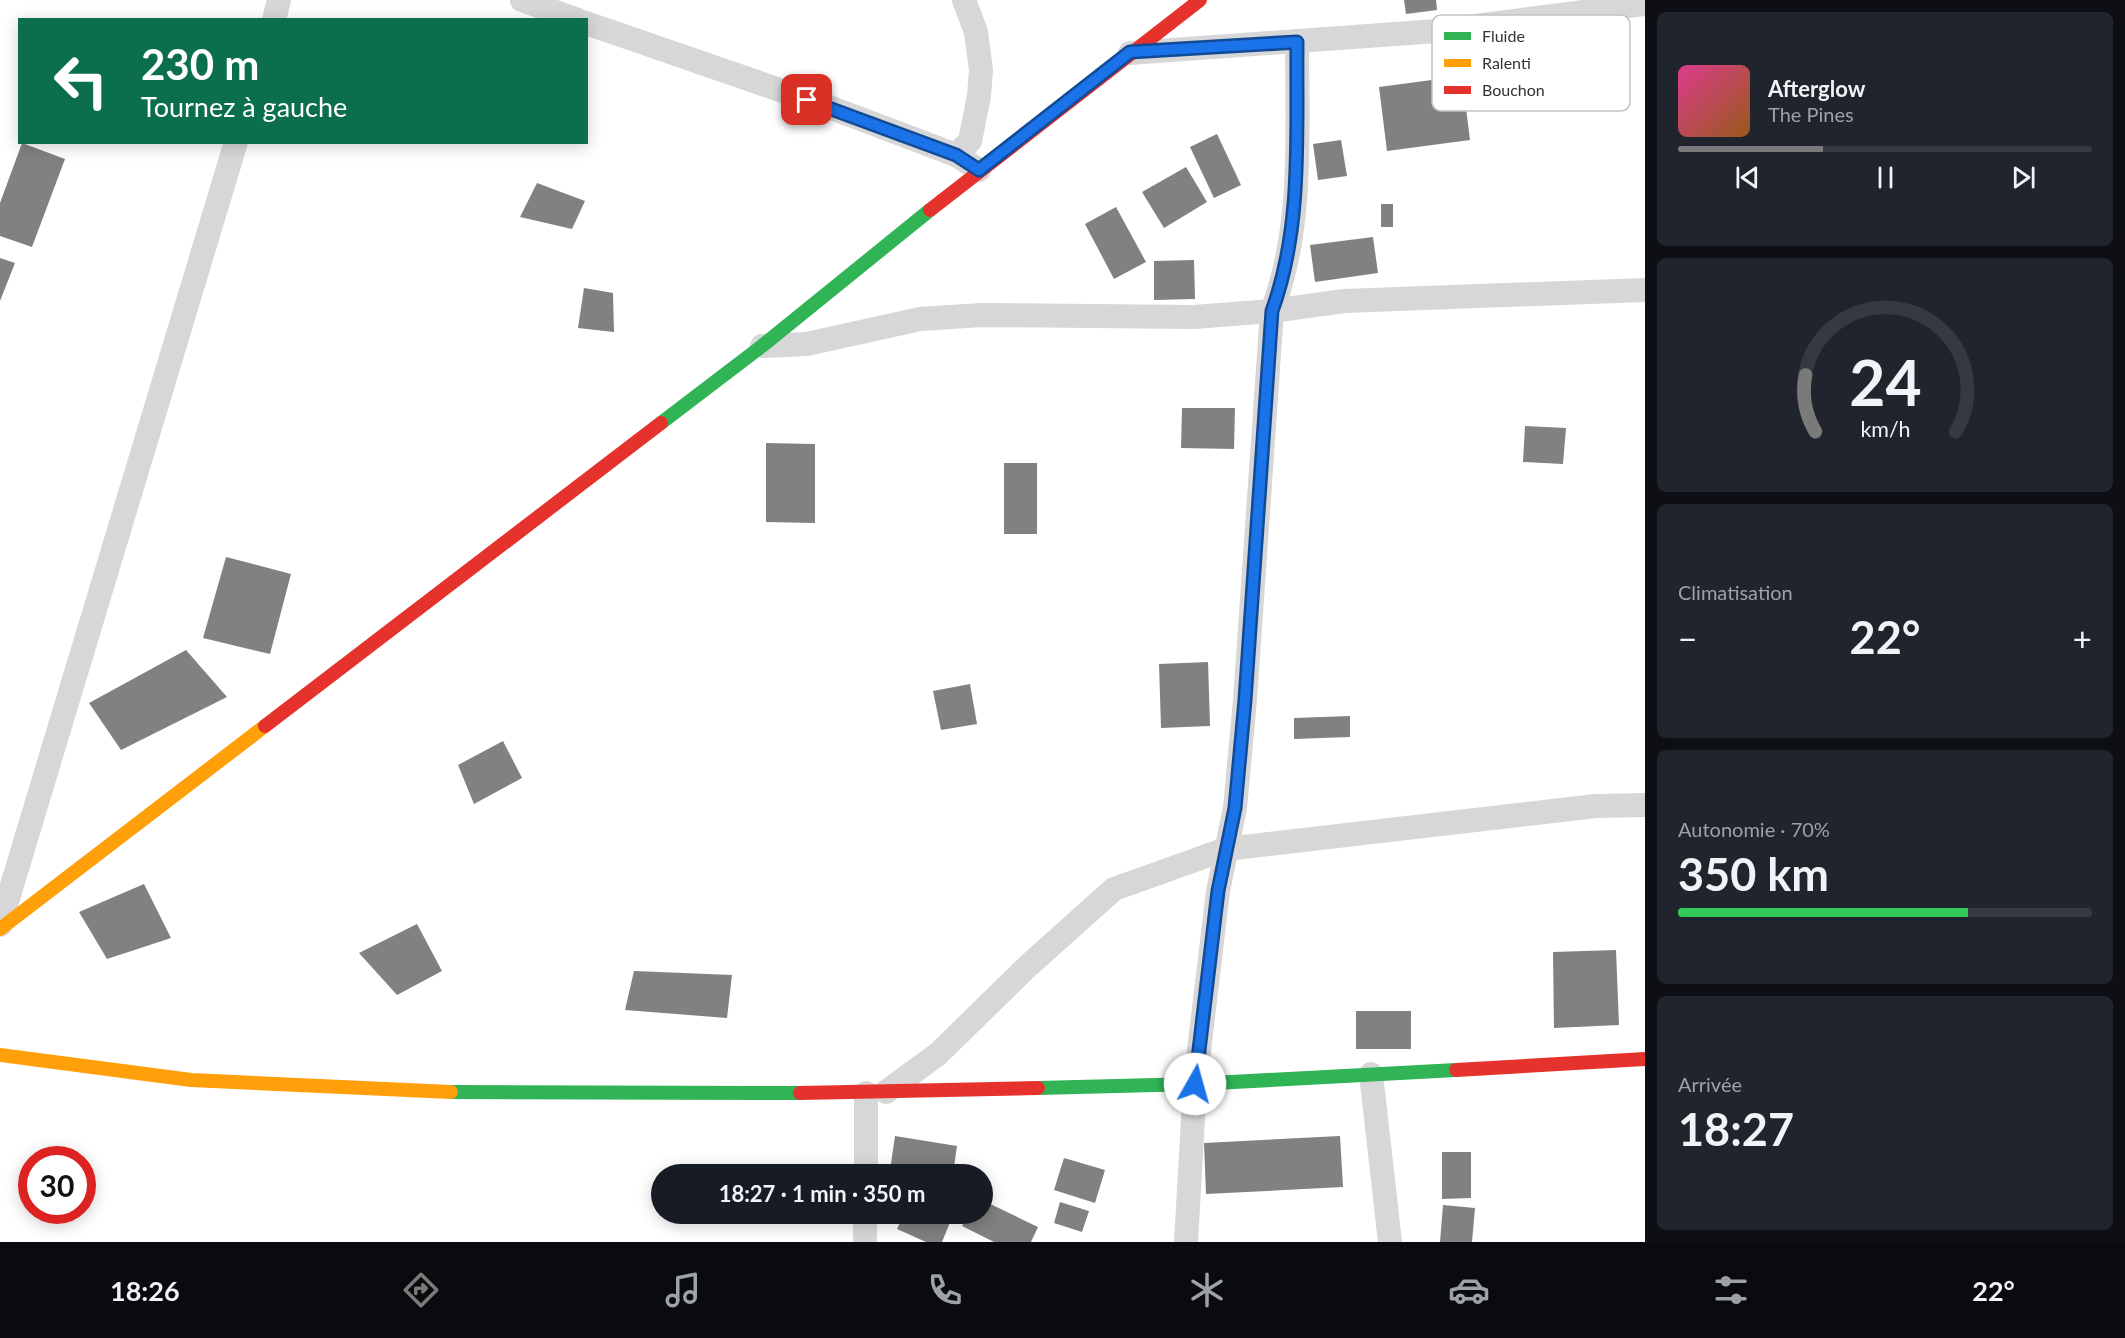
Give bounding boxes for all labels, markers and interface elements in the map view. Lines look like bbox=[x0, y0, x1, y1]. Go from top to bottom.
legend bbox=[1432, 15, 1630, 111]
text: Fluide bbox=[1482, 26, 1525, 45]
text: 230 m bbox=[141, 39, 259, 89]
icon: left bbox=[42, 42, 120, 120]
text: Ralenti bbox=[1482, 53, 1531, 72]
pin bbox=[781, 74, 832, 125]
text: Afterglow bbox=[1768, 75, 1865, 102]
text: Bouchon bbox=[1482, 80, 1545, 99]
icon: arrive bbox=[790, 83, 823, 116]
text: Tournez à gauche bbox=[141, 90, 347, 123]
text: The Pines bbox=[1768, 102, 1854, 126]
icon: previous bbox=[1731, 161, 1764, 194]
icon: pause bbox=[1869, 161, 1902, 194]
icon: next bbox=[2007, 161, 2040, 194]
text: 24 bbox=[1849, 344, 1921, 419]
text: km/h bbox=[1860, 416, 1910, 442]
text: Climatisation bbox=[1678, 580, 1793, 604]
text: 22° bbox=[1850, 610, 1920, 664]
text: − bbox=[1678, 618, 1697, 658]
text: + bbox=[2073, 618, 2092, 658]
text: Autonomie · 70% bbox=[1678, 817, 1830, 841]
text: 350 km bbox=[1678, 847, 1829, 901]
position arrow bbox=[1163, 1052, 1227, 1116]
text: Arrivée bbox=[1678, 1072, 1742, 1096]
text: 18:27 bbox=[1678, 1102, 1794, 1156]
speed limit sign: 30 bbox=[18, 1146, 96, 1224]
text: 18:27 · 1 min · 350 m bbox=[719, 1180, 925, 1207]
icon: directions bbox=[400, 1269, 442, 1311]
icon: music bbox=[662, 1269, 704, 1311]
icon: phone bbox=[924, 1269, 966, 1311]
icon: climate bbox=[1186, 1269, 1228, 1311]
icon: car bbox=[1448, 1269, 1490, 1311]
icon: filters bbox=[1710, 1269, 1752, 1311]
text: 18:26 bbox=[110, 1274, 180, 1307]
text: 22° bbox=[1972, 1274, 2015, 1307]

